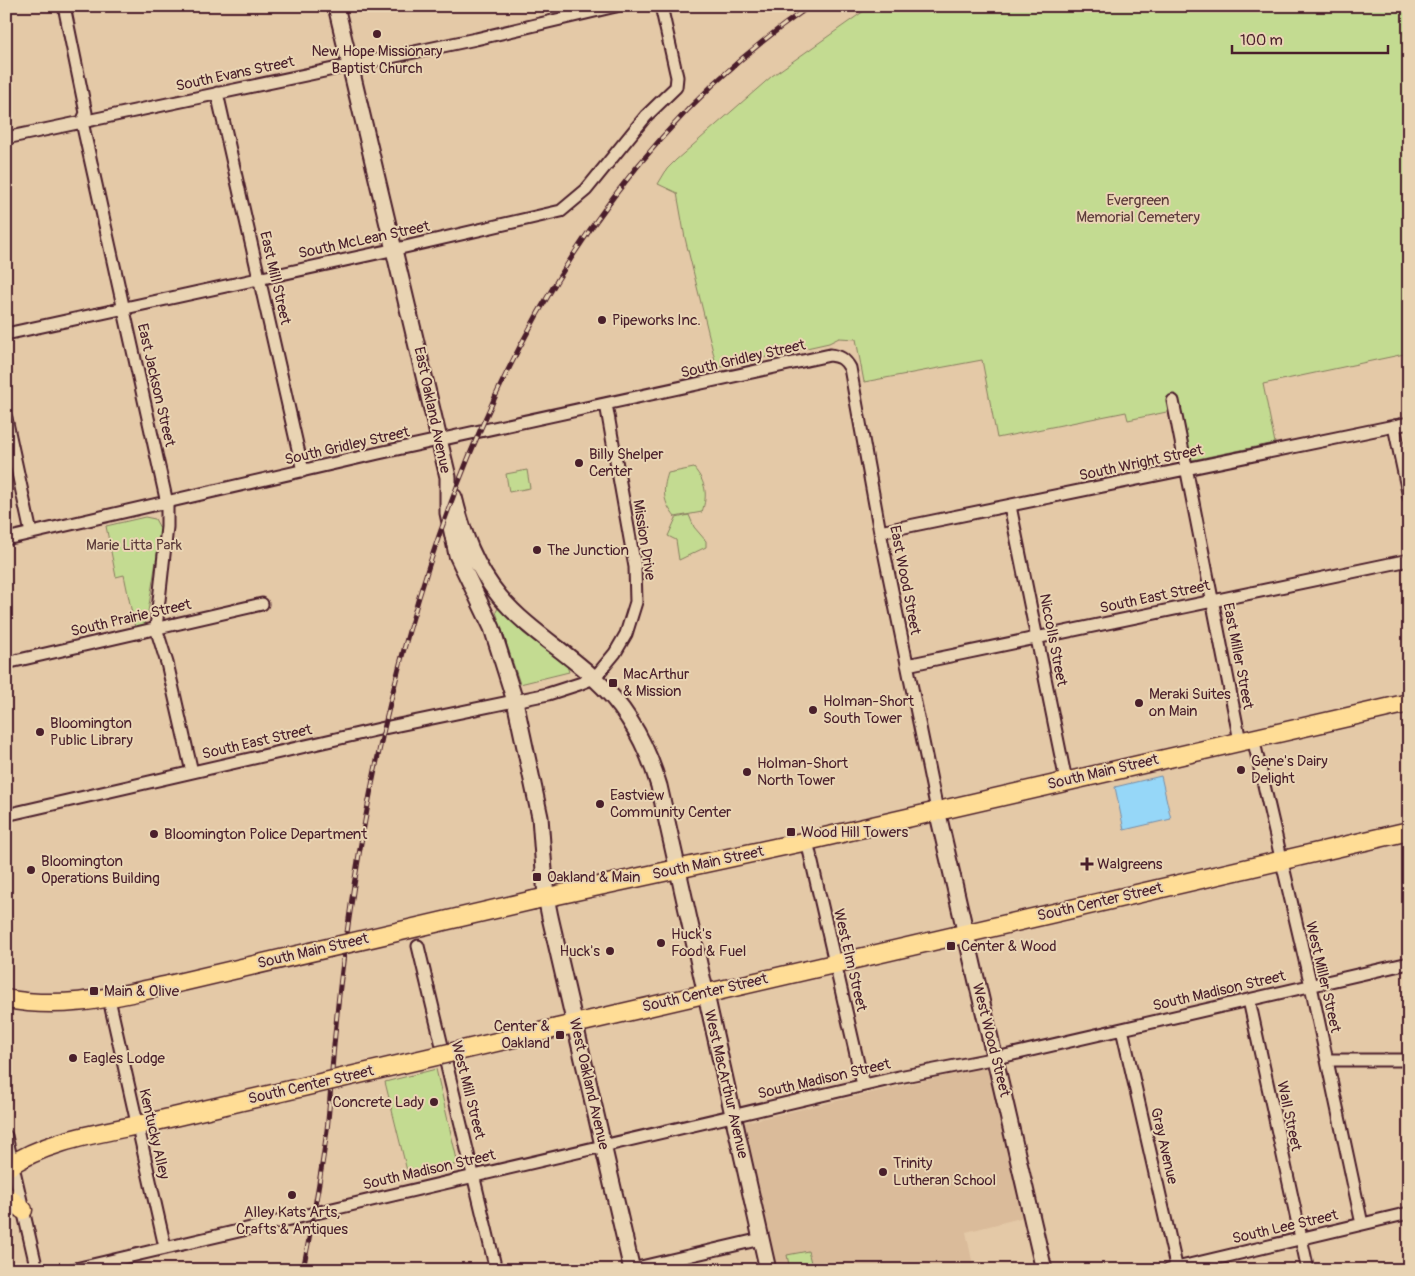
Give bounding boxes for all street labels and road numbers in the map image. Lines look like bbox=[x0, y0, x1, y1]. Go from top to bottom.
street label: South Evans Street bbox=[174, 52, 297, 96]
street label: South McLean Street bbox=[297, 217, 432, 263]
street label: East Mill Street bbox=[255, 229, 295, 328]
street label: East Jackson Street bbox=[133, 322, 180, 449]
street label: South Gridley Street bbox=[679, 335, 808, 383]
street label: East Oakland Avenue bbox=[409, 345, 455, 476]
street label: South Gridley Street bbox=[283, 422, 412, 470]
street label: South Wright Street bbox=[1077, 440, 1206, 485]
street label: Mission Drive bbox=[628, 498, 660, 582]
street label: East Wood Street bbox=[885, 524, 925, 637]
street label: South East Street bbox=[1098, 576, 1213, 618]
street label: Niccolls Street bbox=[1035, 592, 1071, 689]
street label: South Prairie Street bbox=[69, 595, 194, 641]
street label: East Miller Street bbox=[1218, 601, 1258, 712]
street label: South East Street bbox=[200, 720, 315, 764]
street label: South Main Street bbox=[1046, 750, 1161, 794]
street label: South Main Street bbox=[651, 842, 766, 884]
street label: South Center Street bbox=[1035, 878, 1165, 926]
street label: West Elm Street bbox=[829, 907, 871, 1014]
street label: West Miller Street bbox=[1301, 920, 1345, 1035]
street label: South Main Street bbox=[256, 929, 371, 973]
street label: South Madison Street bbox=[1151, 966, 1288, 1015]
street label: South Center Street bbox=[640, 969, 770, 1017]
street label: West Wood Street bbox=[968, 981, 1015, 1100]
street label: West MacArthur Avenue bbox=[700, 1008, 752, 1161]
street label: West Oakland Avenue bbox=[565, 1016, 613, 1152]
street label: West Mill Street bbox=[447, 1039, 490, 1142]
street label: South Madison Street bbox=[756, 1054, 893, 1103]
street label: South Center Street bbox=[246, 1061, 376, 1109]
street label: Wall Street bbox=[1272, 1079, 1306, 1154]
street label: Kentucky Alley bbox=[134, 1087, 174, 1182]
street label: Gray Avenue bbox=[1146, 1106, 1182, 1187]
street label: South Madison Street bbox=[361, 1145, 498, 1194]
street label: South Lee Street bbox=[1230, 1205, 1341, 1248]

